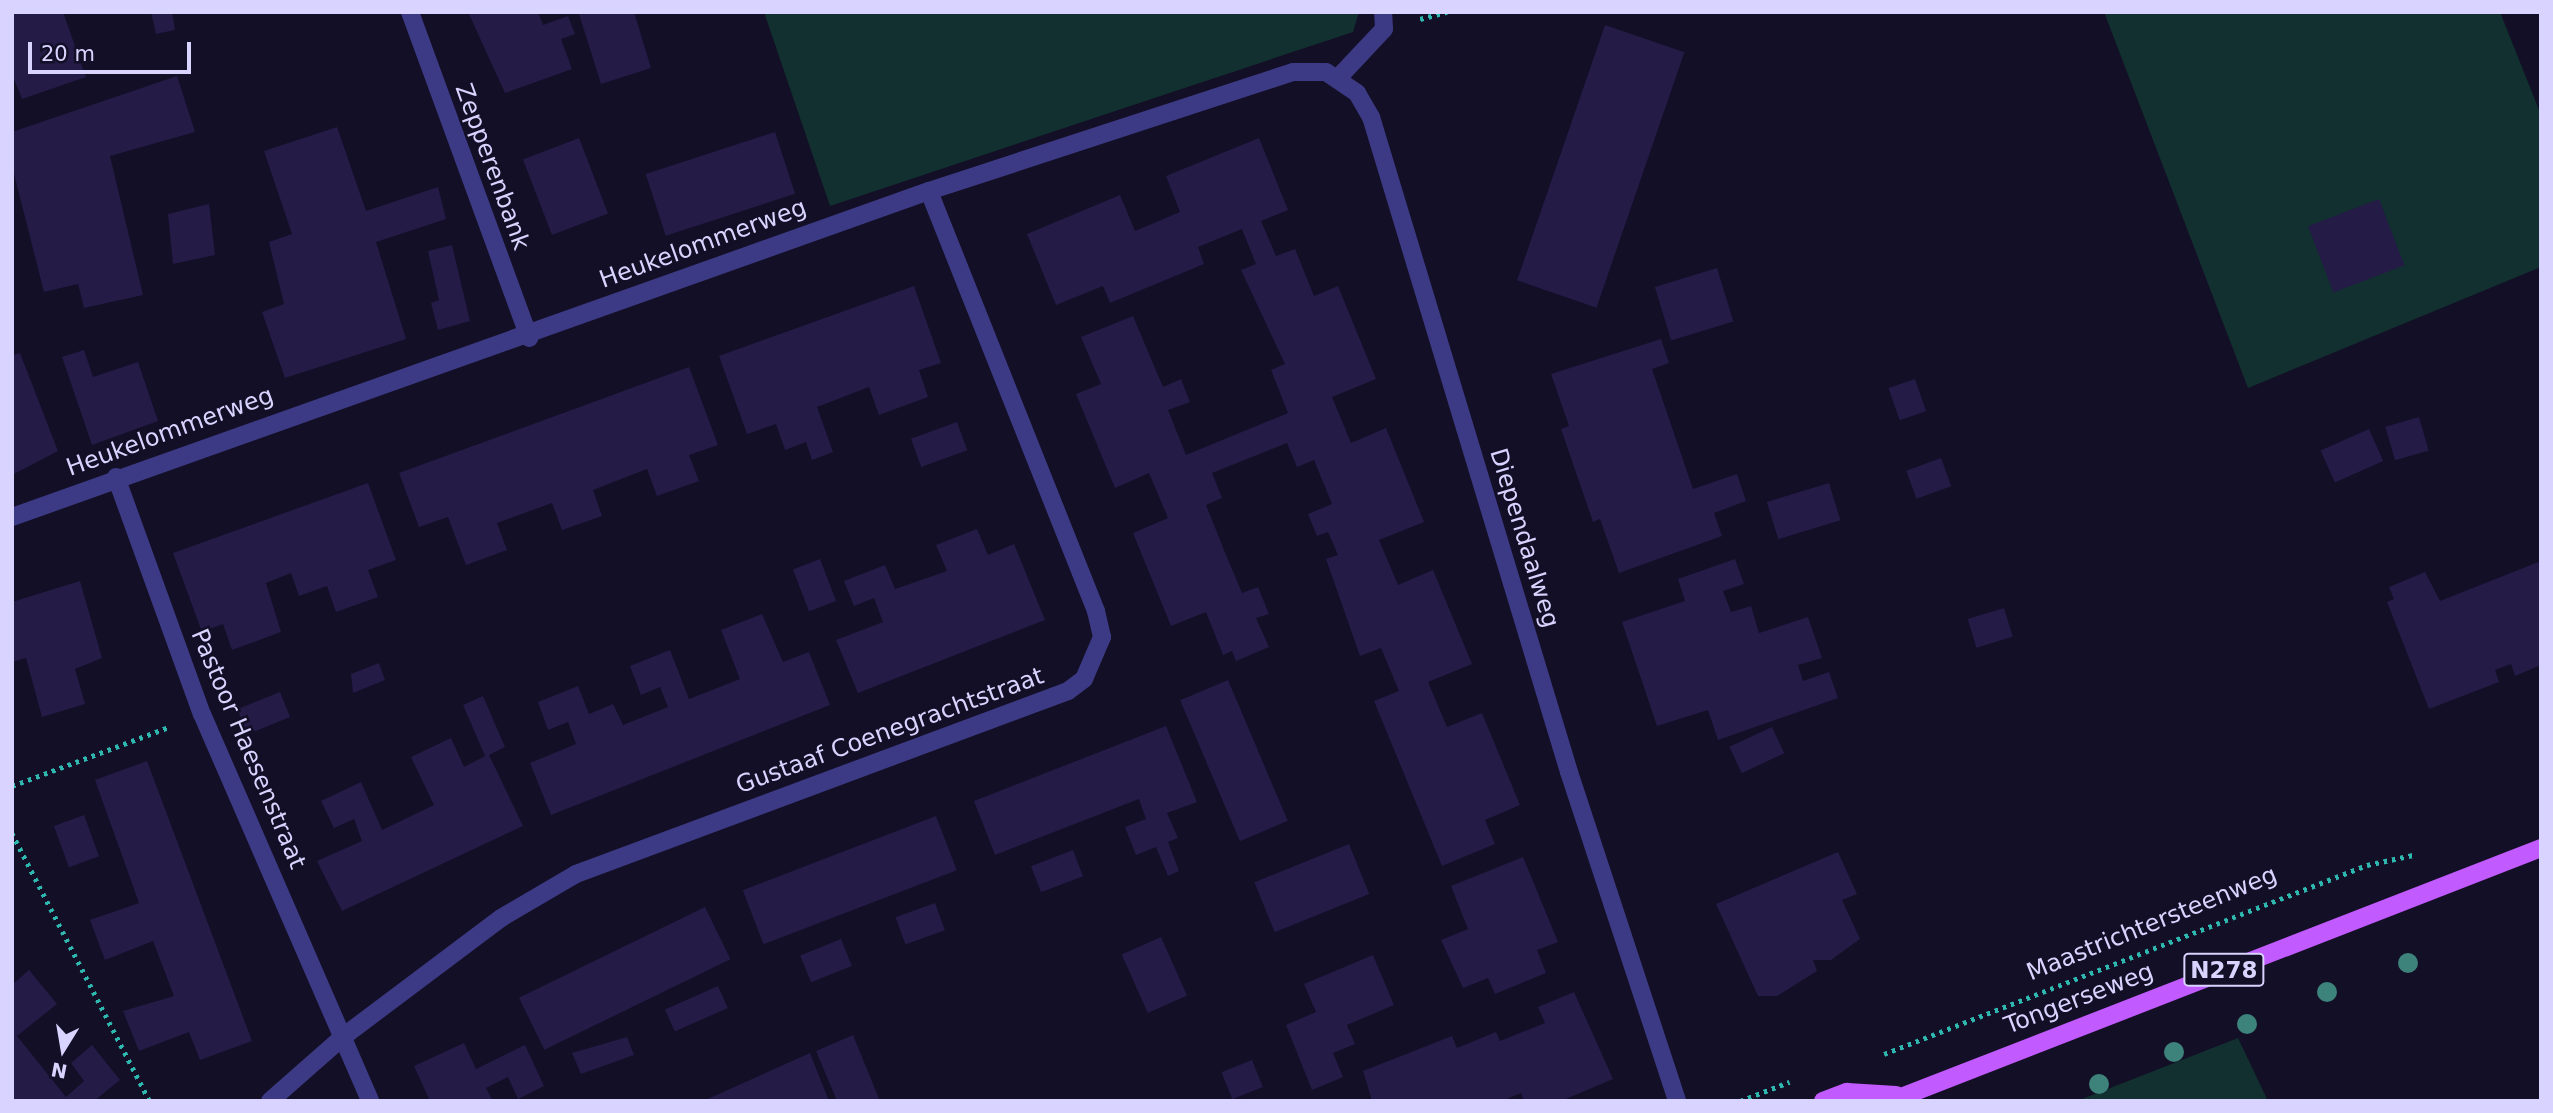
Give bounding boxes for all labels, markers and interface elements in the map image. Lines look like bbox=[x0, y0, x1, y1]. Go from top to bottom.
scale bar bbox=[32, 28, 194, 72]
text: 20 m bbox=[41, 42, 95, 66]
street label: Zepperenbank bbox=[449, 80, 535, 254]
street label: Heukelommerweg bbox=[596, 193, 810, 295]
street label: Heukelommerweg bbox=[63, 381, 277, 483]
street label: Diependaalweg bbox=[1483, 445, 1565, 631]
street label: Pastoor Haesenstraat bbox=[184, 625, 312, 873]
street label: Gustaaf Coenegrachtstraat bbox=[732, 662, 1048, 800]
street label: Maastrichtersteenweg bbox=[2023, 861, 2281, 987]
road number: N278 bbox=[2182, 951, 2266, 990]
street label: Tongerseweg bbox=[2000, 957, 2158, 1041]
north arrow bbox=[28, 1015, 98, 1085]
text: N bbox=[49, 1058, 69, 1083]

